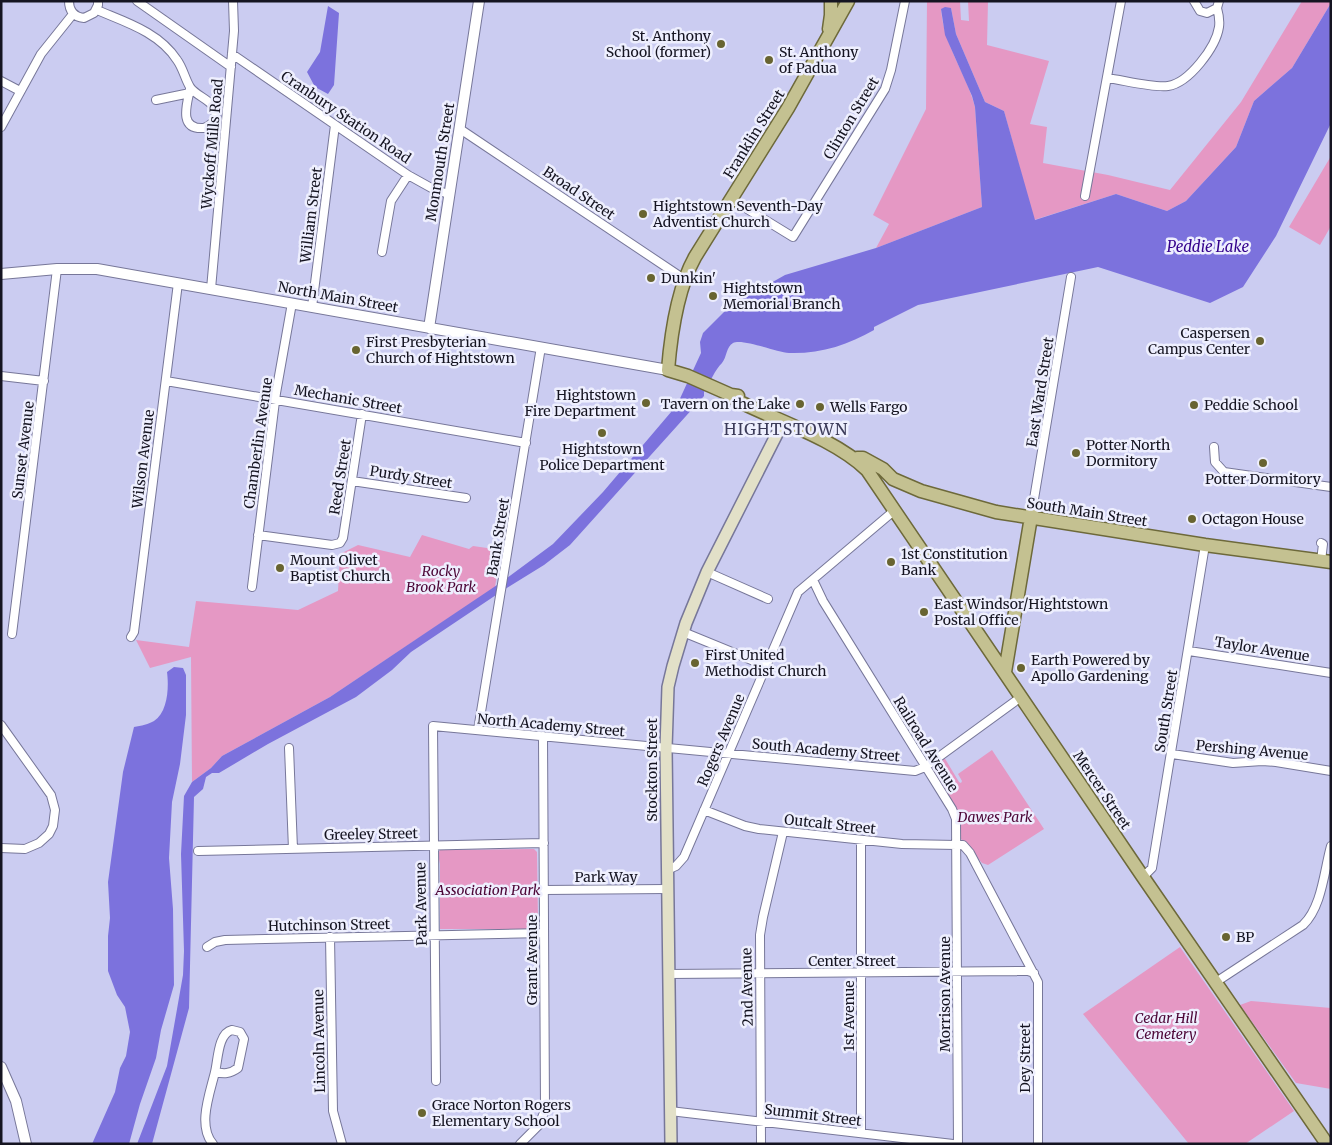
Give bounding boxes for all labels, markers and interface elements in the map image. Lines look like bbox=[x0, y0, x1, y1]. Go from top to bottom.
place label: St. Anthony School (former) bbox=[606, 27, 712, 61]
marker: St. Anthony School (former) bbox=[715, 38, 727, 50]
place label: St. Anthony of Padua bbox=[779, 43, 859, 77]
marker: St. Anthony of Padua bbox=[763, 54, 775, 66]
street label: Cranbury Station Road bbox=[278, 67, 415, 167]
street label: Clinton Street bbox=[819, 73, 883, 163]
street label: Wyckoff Mills Road bbox=[197, 78, 227, 211]
street label: Franklin Street bbox=[719, 86, 789, 182]
street label: Monmouth Street bbox=[422, 101, 458, 223]
street label: Broad Street bbox=[540, 162, 619, 224]
street label: William Street bbox=[296, 166, 326, 265]
place label: Hightstown Seventh-Day Adventist Church bbox=[652, 197, 824, 231]
marker: Hightstown Seventh-Day Adventist Church bbox=[637, 208, 649, 220]
water label: Peddie Lake bbox=[1167, 237, 1250, 256]
place label: Dunkin' bbox=[661, 269, 716, 287]
marker: Dunkin' bbox=[645, 272, 657, 284]
street label: North Main Street bbox=[277, 278, 400, 317]
place label: Hightstown Memorial Branch bbox=[723, 279, 840, 313]
marker: Hightstown Memorial Branch bbox=[707, 290, 719, 302]
place label: Caspersen Campus Center bbox=[1148, 324, 1250, 358]
place label: First Presbyterian Church of Hightstown bbox=[366, 333, 515, 367]
street label: East Ward Street bbox=[1022, 335, 1058, 448]
marker: Caspersen Campus Center bbox=[1254, 335, 1266, 347]
marker: First Presbyterian Church of Hightstown bbox=[350, 344, 362, 356]
street label: Chamberlin Avenue bbox=[240, 376, 276, 510]
street label: Mechanic Street bbox=[293, 381, 404, 417]
place label: Hightstown Fire Department bbox=[524, 386, 637, 420]
place label: Tavern on the Lake bbox=[661, 395, 790, 413]
place label: Peddie School bbox=[1204, 396, 1299, 414]
marker: Hightstown Fire Department bbox=[640, 397, 652, 409]
marker: Tavern on the Lake bbox=[794, 398, 806, 410]
place label: Wells Fargo bbox=[829, 398, 907, 416]
marker: Peddie School bbox=[1188, 399, 1200, 411]
street label: Sunset Avenue bbox=[8, 400, 38, 500]
marker: Wells Fargo bbox=[814, 401, 826, 413]
street label: Wilson Avenue bbox=[128, 409, 158, 510]
district label: HIGHTSTOWN bbox=[724, 419, 848, 439]
marker: Hightstown Police Department bbox=[596, 427, 608, 439]
place label: Potter North Dormitory bbox=[1086, 436, 1170, 470]
street label: Reed Street bbox=[325, 437, 355, 516]
place label: Hightstown Police Department bbox=[539, 440, 665, 474]
marker: Potter North Dormitory bbox=[1070, 447, 1082, 459]
marker: Potter Dormitory bbox=[1257, 457, 1269, 469]
street label: Purdy Street bbox=[368, 462, 454, 493]
place label: Potter Dormitory bbox=[1205, 470, 1322, 488]
street label: South Main Street bbox=[1025, 494, 1149, 530]
street label: Bank Street bbox=[483, 496, 513, 577]
place label: Octagon House bbox=[1202, 510, 1304, 528]
marker: Octagon House bbox=[1186, 513, 1198, 525]
place label: 1st Constitution Bank bbox=[901, 545, 1008, 579]
place label: Mount Olivet Baptist Church bbox=[290, 551, 390, 585]
marker: 1st Constitution Bank bbox=[885, 556, 897, 568]
marker: Mount Olivet Baptist Church bbox=[274, 562, 286, 574]
park label: Rocky Brook Park bbox=[406, 562, 476, 596]
place label: East Windsor/Hightstown Postal Office bbox=[934, 595, 1108, 629]
marker: East Windsor/Hightstown Postal Office bbox=[918, 606, 930, 618]
street label: Taylor Avenue bbox=[1213, 633, 1311, 665]
place label: First United Methodist Church bbox=[705, 646, 827, 680]
place label: Earth Powered by Apollo Gardening bbox=[1030, 651, 1151, 685]
marker: First United Methodist Church bbox=[689, 657, 701, 669]
marker: Earth Powered by Apollo Gardening bbox=[1015, 662, 1027, 674]
street label: South Street bbox=[1151, 668, 1181, 754]
street label: Rogers Avenue bbox=[693, 691, 749, 789]
street label: Railroad Avenue bbox=[889, 693, 963, 795]
street label: North Academy Street bbox=[476, 710, 626, 740]
street label: Stockton Street bbox=[643, 718, 661, 822]
street label: South Academy Street bbox=[751, 735, 901, 765]
street label: Pershing Avenue bbox=[1195, 736, 1309, 764]
street label: Mercer Street bbox=[1069, 747, 1135, 833]
park label: Dawes Park bbox=[957, 808, 1033, 826]
street label: Outcalt Street bbox=[783, 810, 877, 838]
street label: Greeley Street bbox=[324, 824, 419, 844]
street label: Park Avenue bbox=[411, 862, 431, 946]
street label: Park Way bbox=[574, 868, 638, 886]
park label: Association Park bbox=[435, 881, 541, 899]
street label: Hutchinson Street bbox=[268, 915, 391, 935]
street label: Grant Avenue bbox=[523, 915, 541, 1005]
place label: BP bbox=[1236, 928, 1254, 946]
marker: BP bbox=[1220, 931, 1232, 943]
street label: Morrison Avenue bbox=[936, 936, 954, 1052]
street label: 2nd Avenue bbox=[737, 948, 757, 1026]
street label: Center Street bbox=[808, 952, 896, 970]
street label: 1st Avenue bbox=[840, 980, 858, 1052]
street label: Lincoln Avenue bbox=[309, 989, 329, 1093]
park label: Cedar Hill Cemetery bbox=[1134, 1009, 1198, 1043]
street label: Dey Street bbox=[1016, 1023, 1034, 1093]
place label: Grace Norton Rogers Elementary School bbox=[432, 1096, 571, 1130]
street label: Summit Street bbox=[763, 1100, 863, 1130]
marker: Grace Norton Rogers Elementary School bbox=[416, 1107, 428, 1119]

